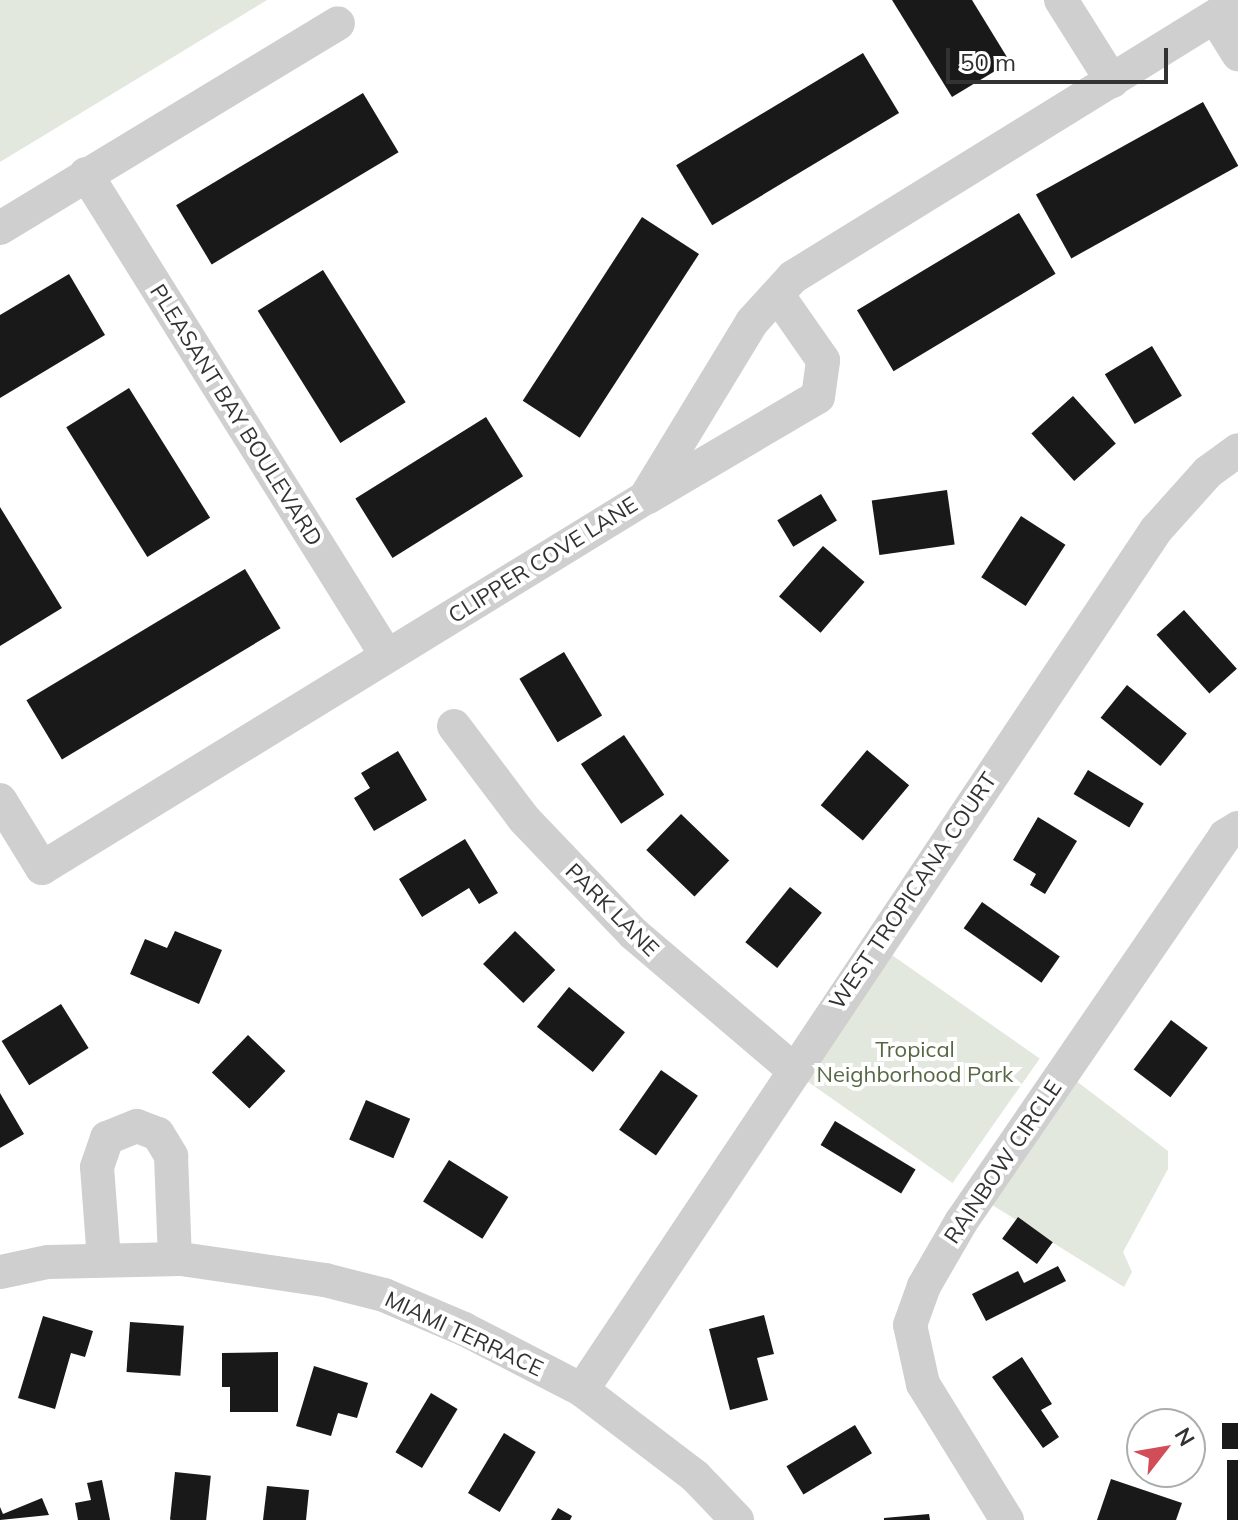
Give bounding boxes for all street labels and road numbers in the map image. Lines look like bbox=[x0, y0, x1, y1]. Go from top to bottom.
street label: PLEASANT BAY BOULEVARD bbox=[144, 279, 328, 551]
street label: CLIPPER COVE LANE bbox=[444, 491, 642, 629]
street label: WEST TROPICANA COURT bbox=[824, 768, 1002, 1014]
street label: PARK LANE bbox=[560, 858, 664, 962]
street label: RAINBOW CIRCLE bbox=[939, 1075, 1067, 1249]
street label: MIAMI TERRACE bbox=[381, 1286, 547, 1382]

